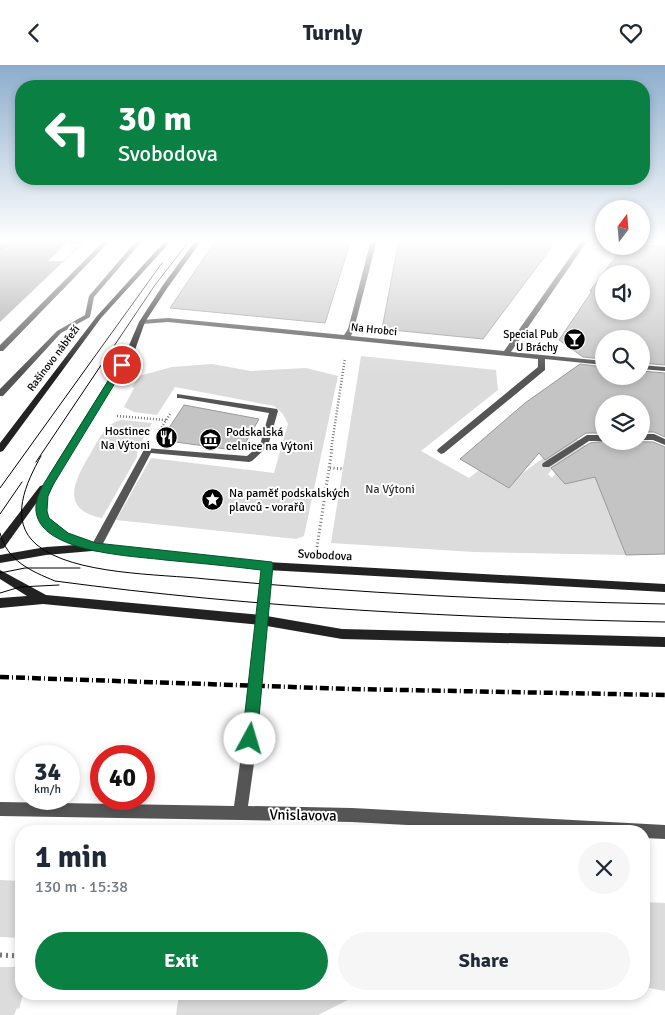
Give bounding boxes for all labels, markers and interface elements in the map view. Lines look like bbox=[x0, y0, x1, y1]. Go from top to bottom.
icon: back bbox=[20, 19, 48, 47]
text: Turnly bbox=[303, 19, 362, 46]
icon: heart bbox=[617, 19, 645, 47]
text: 30 m bbox=[118, 97, 192, 140]
icon: left bbox=[35, 100, 100, 165]
text: Svobodova bbox=[118, 140, 218, 167]
north arrow bbox=[595, 200, 650, 255]
map controls bbox=[595, 200, 650, 450]
button: sound bbox=[595, 265, 650, 320]
street label: Na Hrobci bbox=[350, 321, 398, 338]
street label: Rašínovo nábřeží bbox=[24, 323, 82, 394]
place label: Special Pub U Bráchy bbox=[503, 328, 559, 354]
bar icon: Special Pub U Bráchy bbox=[562, 328, 586, 352]
button: search bbox=[595, 330, 650, 385]
pin bbox=[101, 344, 143, 386]
icon: arrive bbox=[108, 351, 136, 379]
button: layers bbox=[595, 395, 650, 450]
place label: Hostinec Na Výtoni bbox=[101, 424, 150, 453]
place label: Podskalská celnice na Výtoni bbox=[226, 425, 313, 454]
restaurant icon: Hostinec Na Výtoni bbox=[154, 426, 178, 450]
museum icon: Podskalská celnice na Výtoni bbox=[198, 427, 222, 451]
park label: Na Výtoni bbox=[365, 482, 415, 497]
place label: Na paměť podskalských plavců - vorařů bbox=[229, 486, 350, 515]
place icon: Na paměť podskalských plavců - vorařů bbox=[201, 488, 225, 512]
street label: Svobodova bbox=[297, 547, 353, 564]
position arrow bbox=[223, 712, 275, 764]
speed limit sign: 40 bbox=[90, 745, 155, 810]
text: 34 bbox=[34, 756, 61, 787]
text: km/h bbox=[34, 782, 61, 797]
street label: Vnislavova bbox=[269, 805, 337, 825]
text: 1 min bbox=[35, 839, 107, 876]
button: close bbox=[578, 842, 630, 894]
text: 130 m · 15:38 bbox=[35, 877, 128, 897]
button: Exit bbox=[35, 932, 328, 990]
button: Share bbox=[338, 932, 630, 990]

